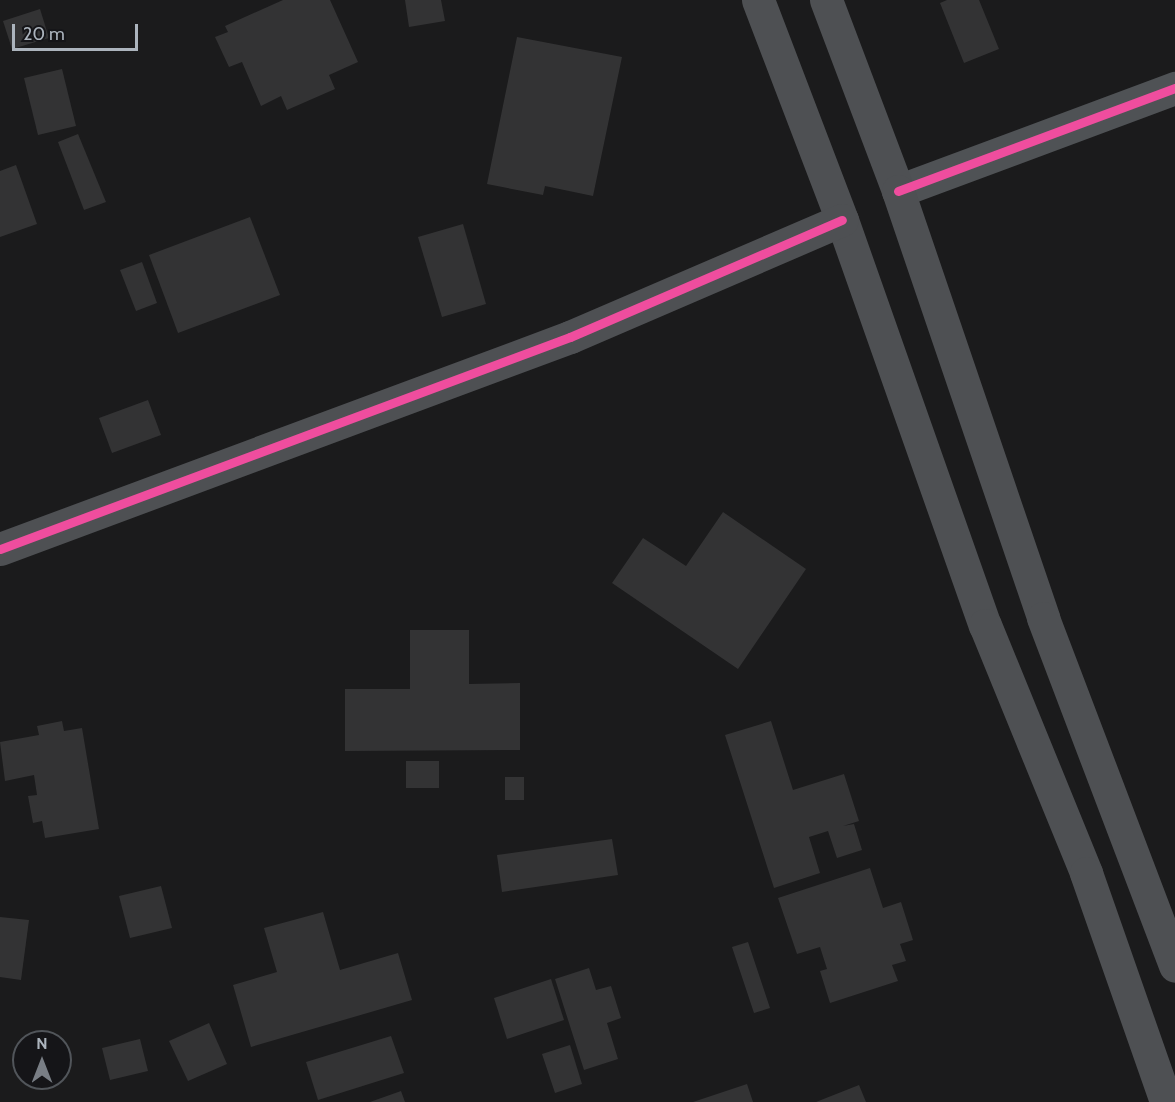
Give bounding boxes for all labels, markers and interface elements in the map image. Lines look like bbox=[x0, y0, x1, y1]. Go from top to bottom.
scale bar bbox=[15, 12, 141, 50]
text: 20 m bbox=[23, 23, 65, 45]
north arrow bbox=[12, 1030, 72, 1090]
text: N bbox=[36, 1034, 48, 1053]

